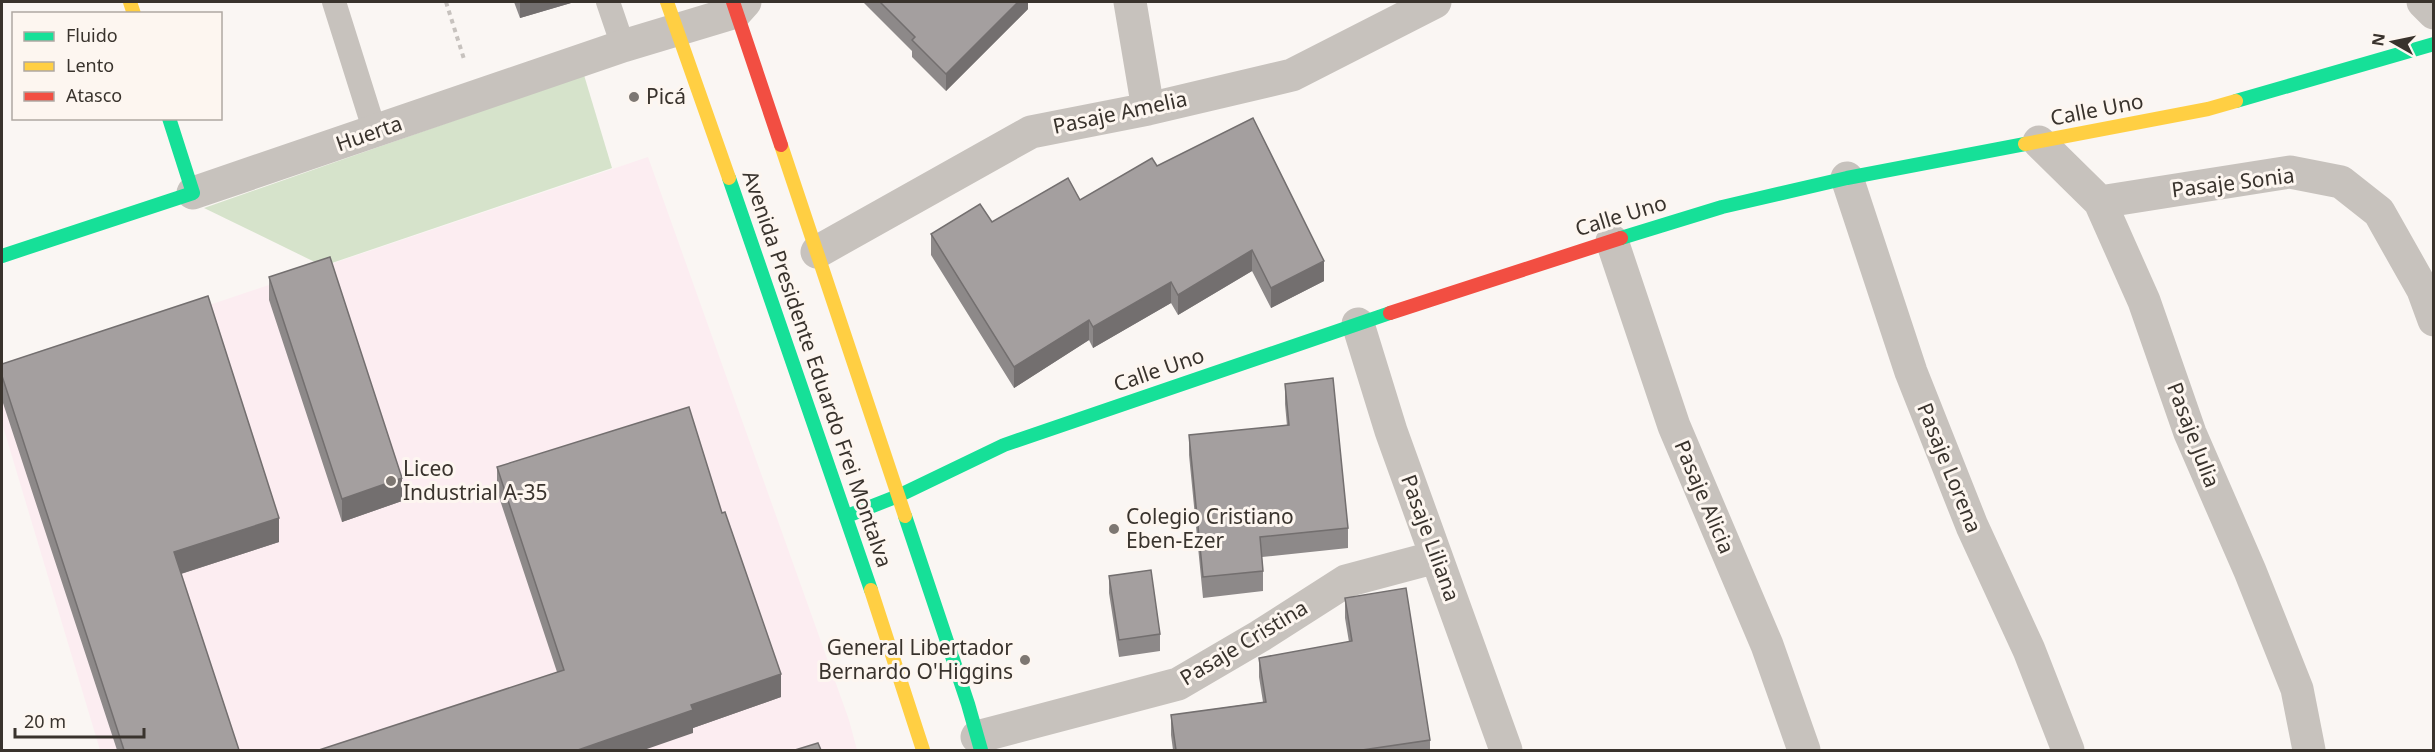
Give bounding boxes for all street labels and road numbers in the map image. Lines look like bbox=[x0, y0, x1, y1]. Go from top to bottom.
street label: Pasaje Amelia bbox=[1050, 84, 1189, 140]
street label: Calle Uno bbox=[2048, 86, 2146, 132]
street label: Huerta bbox=[332, 109, 406, 157]
street label: Pasaje Sonia bbox=[2170, 161, 2296, 203]
street label: Avenida Presidente Eduardo Frei Montalva bbox=[737, 167, 899, 571]
street label: Calle Uno bbox=[1572, 188, 1670, 242]
street label: Calle Uno bbox=[1110, 340, 1208, 398]
street label: Pasaje Julia bbox=[2161, 378, 2227, 491]
street label: Pasaje Lorena bbox=[1911, 399, 1989, 537]
street label: Pasaje Alicia bbox=[1668, 436, 1741, 558]
street label: Pasaje Liliana bbox=[1395, 470, 1467, 605]
street label: Pasaje Cristina bbox=[1174, 593, 1313, 691]

